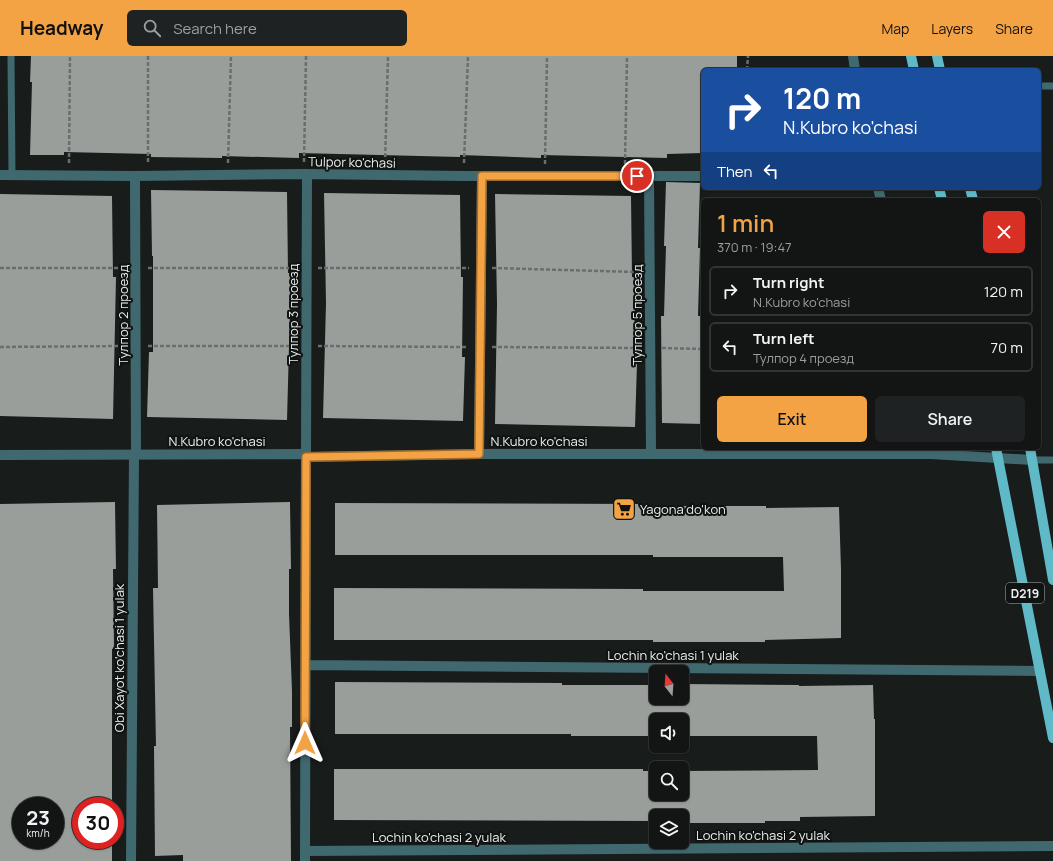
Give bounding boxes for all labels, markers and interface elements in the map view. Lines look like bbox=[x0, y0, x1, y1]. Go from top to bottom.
search box bbox=[127, 10, 407, 46]
text: Headway bbox=[20, 15, 103, 41]
icon: search bbox=[141, 17, 163, 39]
text: Search here bbox=[173, 18, 257, 39]
text: Map bbox=[881, 19, 909, 38]
text: Layers bbox=[931, 19, 973, 38]
text: Share bbox=[995, 19, 1033, 38]
text: 120 m bbox=[783, 79, 861, 117]
icon: right bbox=[717, 84, 769, 136]
text: N.Kubro ko'chasi bbox=[783, 115, 918, 139]
street label: Tulpor ko'chasi bbox=[308, 152, 396, 172]
pin bbox=[620, 159, 654, 193]
icon: left bbox=[760, 160, 782, 182]
text: Then bbox=[717, 161, 752, 182]
icon: arrive bbox=[626, 165, 648, 187]
text: 1 min bbox=[717, 206, 774, 239]
button: close bbox=[983, 211, 1025, 253]
text: 370 m · 19:47 bbox=[717, 238, 792, 256]
street label: Тулпор 3 проезд bbox=[284, 263, 302, 364]
street label: Тулпор 2 проезд bbox=[114, 264, 132, 365]
street label: Тулпор 5 проезд bbox=[628, 264, 646, 365]
text: Turn right bbox=[753, 272, 824, 293]
icon: right bbox=[719, 280, 741, 302]
text: 120 m bbox=[984, 281, 1023, 302]
text: N.Kubro ko'chasi bbox=[753, 293, 850, 311]
text: Turn left bbox=[753, 328, 815, 349]
icon: left bbox=[719, 336, 741, 358]
text: 70 m bbox=[991, 337, 1023, 358]
text: Тулпор 4 проезд bbox=[753, 349, 854, 367]
button: Exit bbox=[717, 396, 867, 442]
button: Share bbox=[875, 396, 1025, 442]
street label: N.Kubro ko'chasi bbox=[168, 432, 266, 450]
street label: N.Kubro ko'chasi bbox=[490, 432, 588, 450]
supermarket icon: Yagona do'kon bbox=[611, 496, 637, 522]
place label: Yagona do'kon bbox=[640, 500, 726, 518]
street label: Obi Xayot ko'chasi 1 yulak bbox=[110, 583, 128, 732]
road number: D219 bbox=[1006, 583, 1044, 603]
street label: Lochin ko'chasi 1 yulak bbox=[607, 646, 739, 664]
north arrow bbox=[649, 665, 689, 705]
map controls bbox=[649, 665, 689, 849]
button: sound bbox=[649, 713, 689, 753]
position arrow bbox=[284, 722, 326, 764]
button: search bbox=[649, 761, 689, 801]
speed limit sign: 30 bbox=[72, 797, 124, 849]
text: 23 bbox=[26, 804, 50, 831]
button: layers bbox=[649, 809, 689, 849]
text: km/h bbox=[26, 826, 50, 840]
street label: Lochin ko'chasi 2 yulak bbox=[696, 826, 831, 844]
street label: Lochin ko'chasi 2 yulak bbox=[372, 828, 507, 846]

